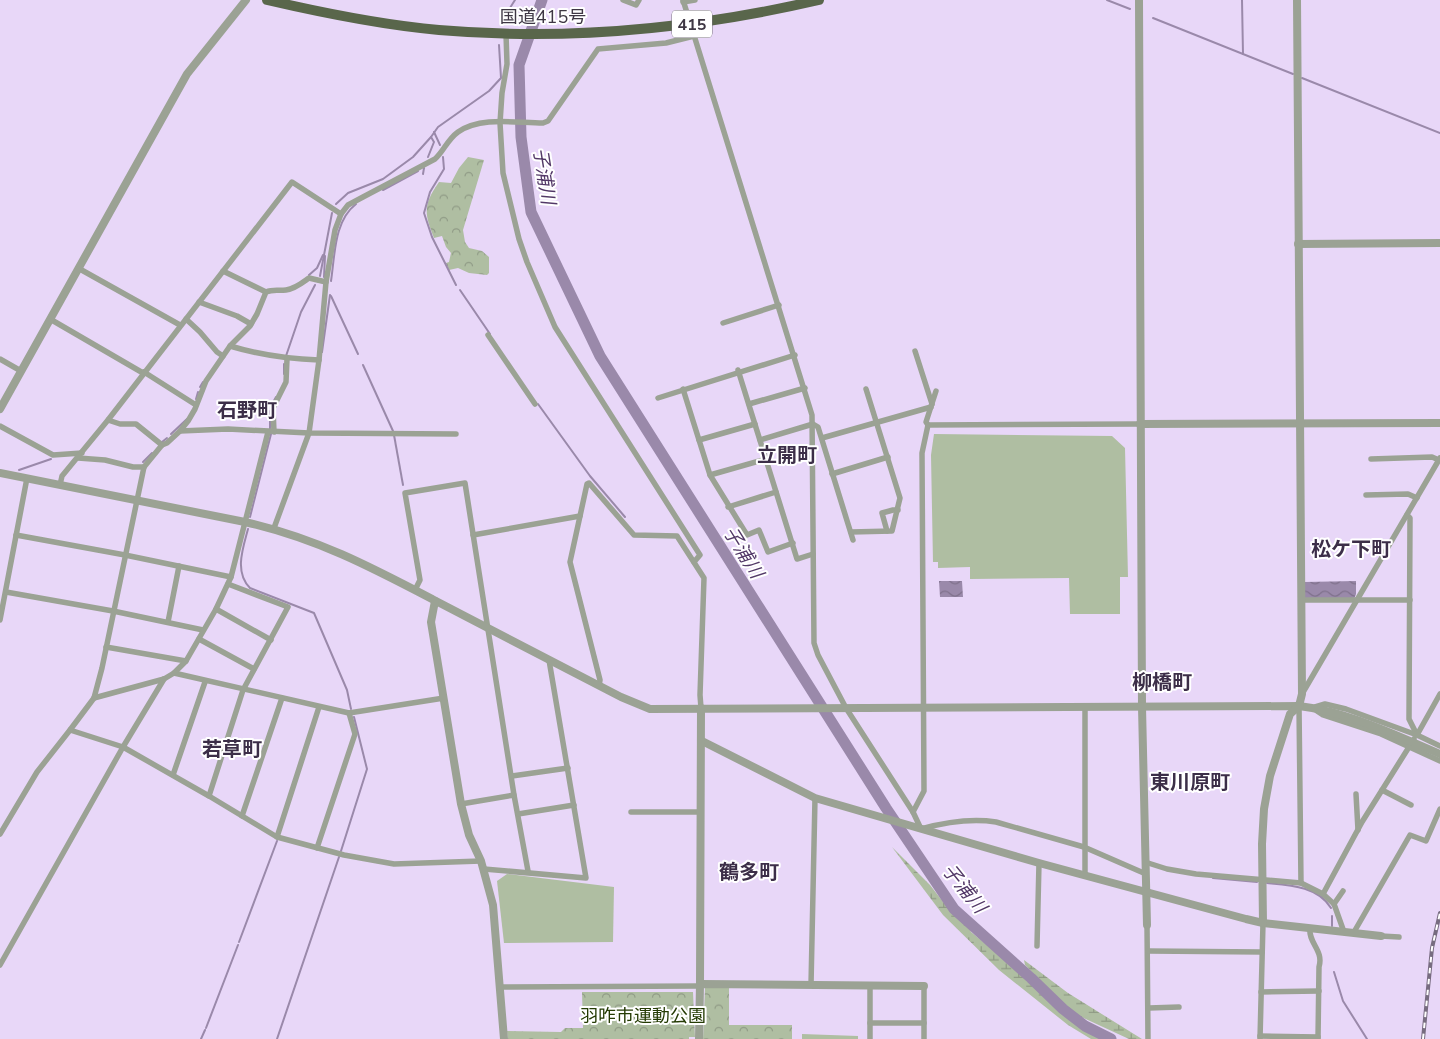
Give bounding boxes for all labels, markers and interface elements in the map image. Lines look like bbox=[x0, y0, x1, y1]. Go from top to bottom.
street label: 国道415号 bbox=[500, 5, 586, 29]
road number: 415 bbox=[672, 10, 712, 38]
water label: 子浦川 bbox=[527, 146, 562, 208]
district label: 石野町 bbox=[217, 397, 277, 424]
district label: 立開町 bbox=[757, 442, 817, 469]
water label: 子浦川 bbox=[717, 521, 770, 585]
district label: 松ケ下町 bbox=[1311, 536, 1391, 563]
district label: 柳橋町 bbox=[1132, 669, 1192, 696]
district label: 若草町 bbox=[202, 736, 262, 763]
district label: 東川原町 bbox=[1150, 769, 1230, 796]
water label: 子浦川 bbox=[936, 858, 994, 921]
district label: 鶴多町 bbox=[719, 859, 779, 886]
park label: 羽咋市運動公園 bbox=[580, 1004, 706, 1028]

